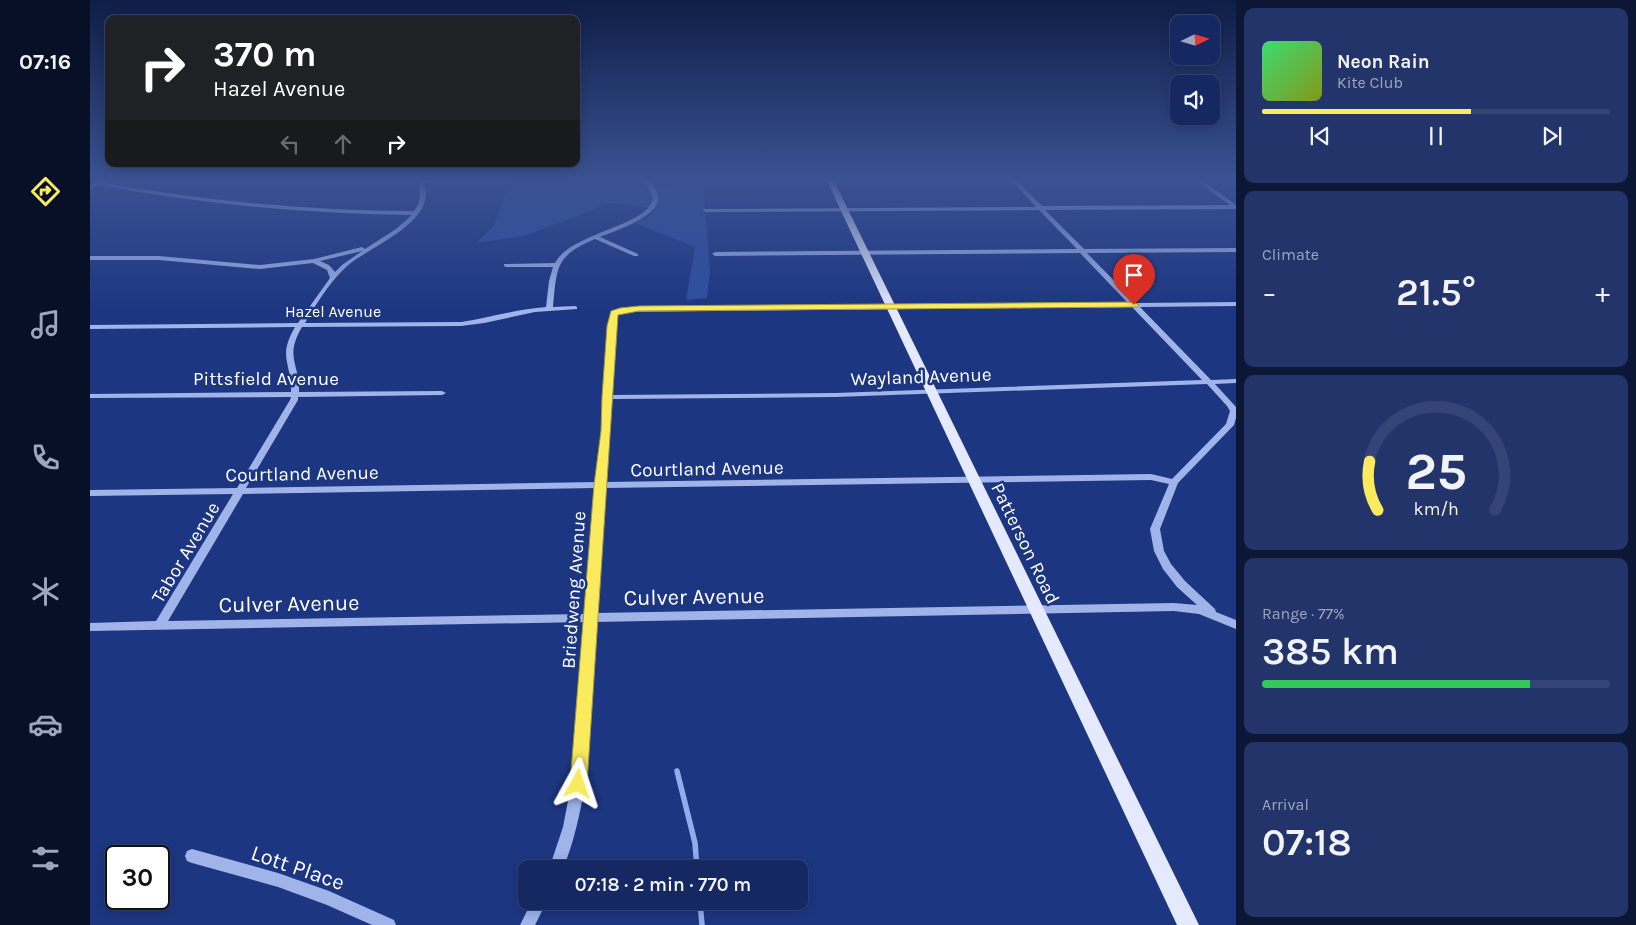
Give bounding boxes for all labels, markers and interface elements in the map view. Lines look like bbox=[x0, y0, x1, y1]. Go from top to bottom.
north arrow bbox=[1170, 15, 1220, 65]
map controls bbox=[1170, 15, 1220, 125]
text: 370 m bbox=[213, 34, 316, 75]
icon: right bbox=[130, 35, 195, 100]
text: 07:16 bbox=[19, 49, 71, 75]
text: Neon Rain bbox=[1337, 51, 1430, 73]
text: Kite Club bbox=[1337, 73, 1403, 92]
button: sound bbox=[1170, 75, 1220, 125]
text: Hazel Avenue bbox=[213, 76, 345, 102]
icon: previous bbox=[1306, 122, 1334, 150]
icon: pause bbox=[1422, 122, 1450, 150]
icon: next bbox=[1538, 122, 1566, 150]
icon: left bbox=[276, 130, 304, 158]
icon: ahead bbox=[329, 130, 357, 158]
icon: right bbox=[382, 130, 410, 158]
icon: directions bbox=[28, 174, 63, 209]
text: Climate bbox=[1262, 245, 1319, 264]
pin bbox=[1113, 254, 1155, 305]
icon: arrive bbox=[1120, 261, 1148, 289]
text: 21.5° bbox=[1396, 270, 1476, 315]
text: − bbox=[1262, 276, 1277, 309]
text: + bbox=[1595, 276, 1610, 309]
street label: Hazel Avenue bbox=[285, 302, 381, 321]
icon: music bbox=[28, 307, 63, 342]
street label: Wayland Avenue bbox=[850, 364, 992, 390]
street label: Pittsfield Avenue bbox=[193, 368, 339, 390]
icon: phone bbox=[28, 440, 63, 475]
text: 25 bbox=[1405, 441, 1467, 502]
street label: Courtland Avenue bbox=[630, 457, 784, 481]
street label: Courtland Avenue bbox=[225, 462, 379, 486]
street label: Patterson Road bbox=[986, 479, 1064, 608]
street label: Tabor Avenue bbox=[147, 498, 225, 607]
text: km/h bbox=[1413, 499, 1459, 520]
street label: Briedweng Avenue bbox=[558, 510, 590, 670]
icon: climate bbox=[28, 574, 63, 609]
street label: Culver Avenue bbox=[623, 583, 765, 611]
street label: Culver Avenue bbox=[218, 590, 360, 618]
text: Range · 77% bbox=[1262, 604, 1345, 623]
text: 385 km bbox=[1262, 629, 1399, 674]
icon: car bbox=[28, 707, 63, 742]
position arrow bbox=[551, 757, 603, 809]
text: Arrival bbox=[1262, 795, 1309, 814]
text: 07:18 bbox=[1262, 820, 1352, 865]
street label: Lott Place bbox=[247, 840, 348, 896]
icon: filters bbox=[28, 841, 63, 876]
speed limit sign: 30 bbox=[105, 845, 170, 910]
text: 07:18 · 2 min · 770 m bbox=[575, 874, 751, 896]

